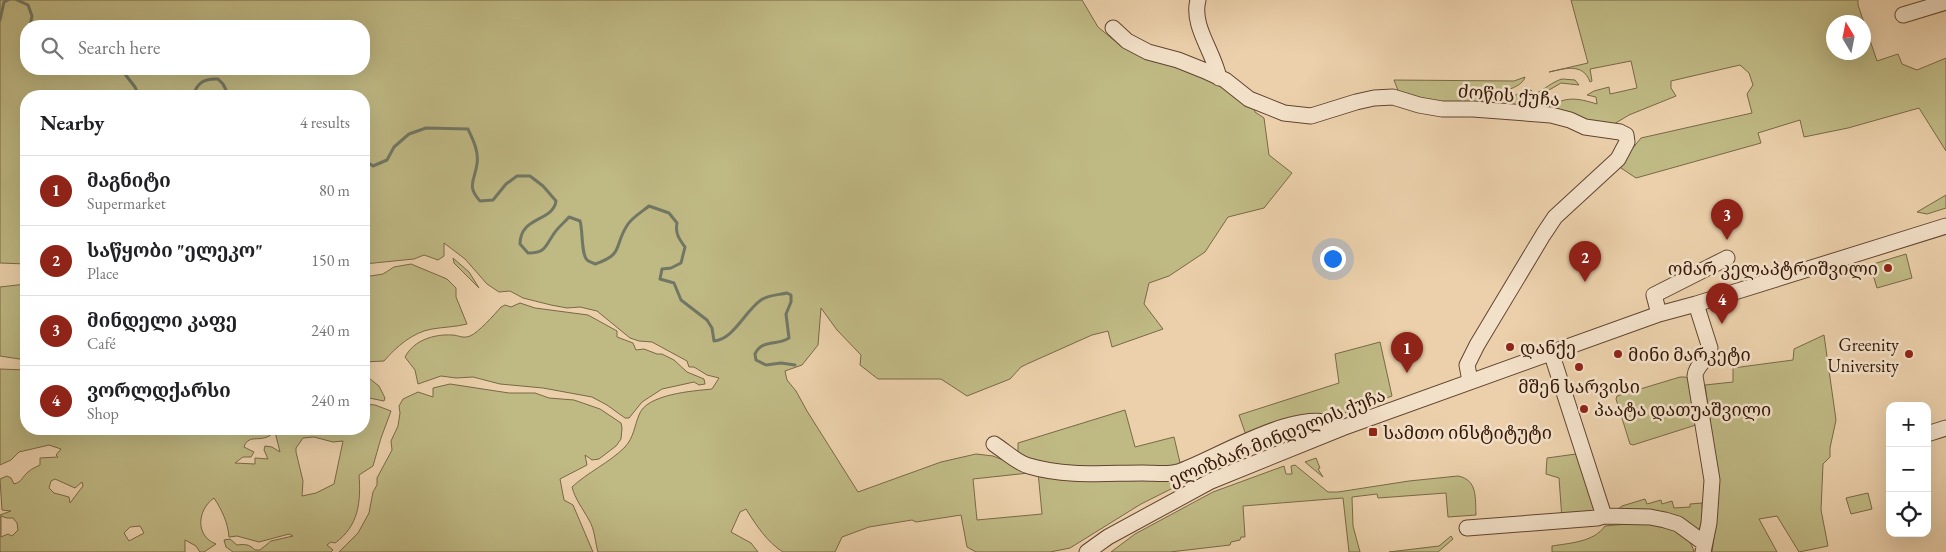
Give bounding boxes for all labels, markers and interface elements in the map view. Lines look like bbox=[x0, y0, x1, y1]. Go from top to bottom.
north arrow bbox=[1826, 15, 1871, 60]
search box bbox=[20, 20, 370, 75]
icon: search bbox=[38, 34, 66, 62]
text: Search here bbox=[78, 35, 160, 60]
street label: ძოწის ქუჩა bbox=[1457, 79, 1561, 111]
text: Nearby bbox=[40, 109, 104, 136]
text: 4 results bbox=[300, 112, 350, 133]
text: მაგნიტი bbox=[87, 168, 171, 193]
text: 1 bbox=[52, 180, 60, 201]
text: 80 m bbox=[319, 180, 350, 201]
text: Supermarket bbox=[87, 193, 166, 214]
pin: 3 bbox=[1711, 199, 1743, 240]
text: საწყობი "ელეკო" bbox=[87, 238, 263, 263]
pin: 2 bbox=[1569, 241, 1601, 282]
your location bbox=[1320, 246, 1346, 272]
text: 2 bbox=[52, 250, 60, 271]
text: 150 m bbox=[311, 250, 350, 271]
place label: ომარ კელაპტრიშვილი bbox=[1668, 257, 1878, 280]
marker: ომარ კელაპტრიშვილი bbox=[1882, 262, 1894, 274]
text: Place bbox=[87, 263, 119, 284]
pin: 4 bbox=[1706, 283, 1738, 324]
text: მინდელი კაფე bbox=[87, 308, 237, 333]
text: 3 bbox=[52, 320, 60, 341]
text: 240 m bbox=[311, 320, 350, 341]
pin: 1 bbox=[1391, 332, 1423, 373]
text: Café bbox=[87, 333, 116, 354]
place label: Greenity University bbox=[1828, 333, 1899, 377]
place label: დანქე bbox=[1520, 336, 1576, 359]
marker: დანქე bbox=[1504, 341, 1516, 353]
place label: მინი მარკეტი bbox=[1628, 343, 1751, 366]
marker: მინი მარკეტი bbox=[1612, 348, 1624, 360]
marker: Greenity University bbox=[1903, 348, 1915, 360]
marker: მშენ სარვისი bbox=[1573, 361, 1585, 373]
place label: მშენ სარვისი bbox=[1518, 375, 1640, 398]
text: ვორლდქარსი bbox=[87, 378, 231, 403]
street label: ელიზბარ მინდელის ქუჩა bbox=[1165, 383, 1389, 491]
text: 4 bbox=[52, 390, 60, 411]
text: 240 m bbox=[311, 390, 350, 411]
place label: პაატა დათუაშვილი bbox=[1594, 398, 1771, 421]
map controls bbox=[1886, 402, 1931, 537]
button: + bbox=[1886, 402, 1931, 447]
text: Shop bbox=[87, 403, 119, 424]
marker: პაატა დათუაშვილი bbox=[1578, 403, 1590, 415]
place label: სამთო ინსტიტუტი bbox=[1383, 421, 1552, 444]
marker: სამთო ინსტიტუტი bbox=[1367, 426, 1379, 438]
button: − bbox=[1886, 447, 1931, 492]
button: locate bbox=[1886, 492, 1931, 537]

